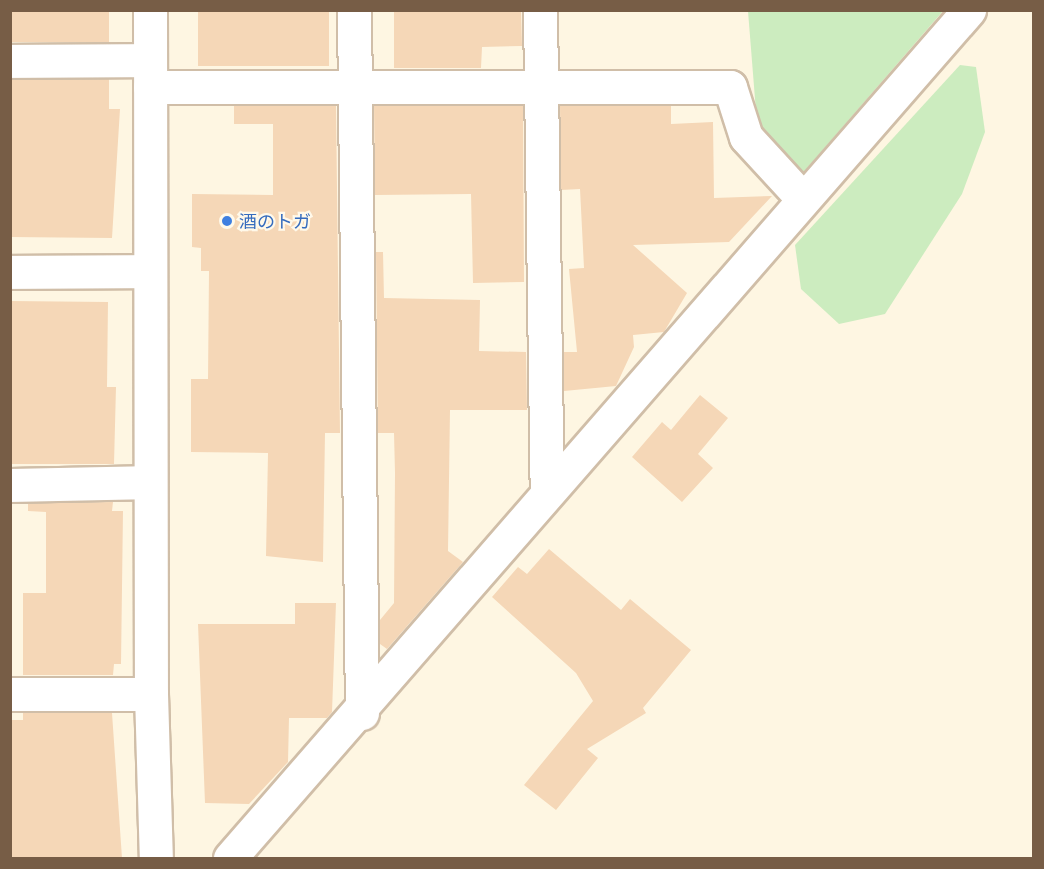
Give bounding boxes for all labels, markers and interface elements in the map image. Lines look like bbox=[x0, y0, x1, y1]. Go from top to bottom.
place label: 酒のトガ bbox=[239, 210, 311, 232]
marker: 酒のトガ bbox=[220, 214, 234, 228]

